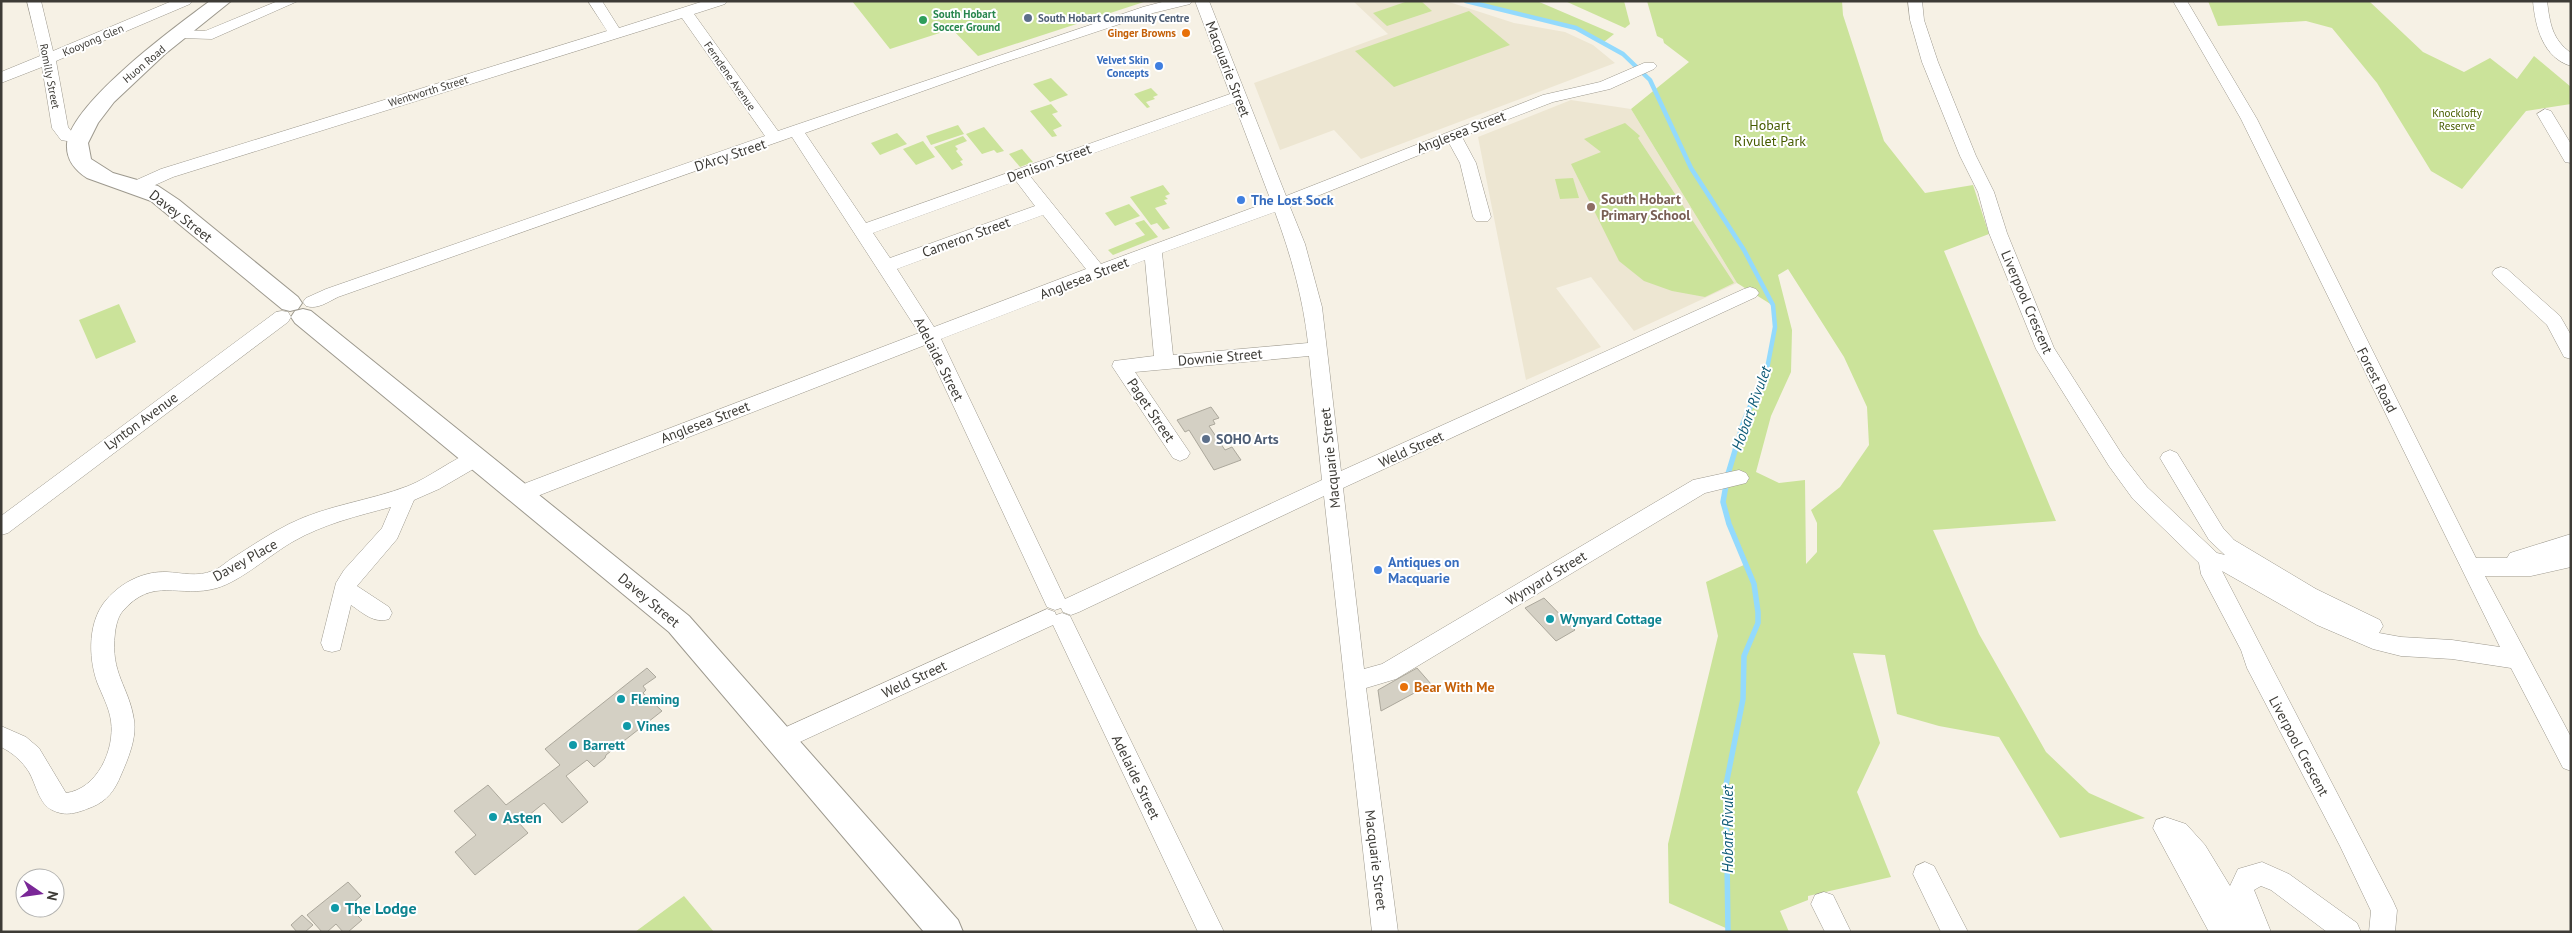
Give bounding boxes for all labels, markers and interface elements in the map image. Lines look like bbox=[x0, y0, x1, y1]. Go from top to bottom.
place label: South Hobart Soccer Ground bbox=[933, 7, 1000, 34]
place label: South Hobart Community Centre bbox=[1038, 11, 1190, 25]
marker: South Hobart Community Centre bbox=[1022, 12, 1034, 24]
marker: South Hobart Soccer Ground bbox=[917, 14, 929, 26]
street label: Macquarie Street bbox=[1201, 19, 1255, 120]
street label: Kooyong Glen bbox=[60, 21, 126, 59]
place label: Ginger Browns bbox=[1107, 26, 1176, 40]
marker: Ginger Browns bbox=[1180, 27, 1192, 39]
street label: Ferndene Avenue bbox=[701, 39, 759, 114]
street label: Romilly Street bbox=[37, 42, 63, 110]
street label: Huon Road bbox=[120, 42, 168, 86]
place label: Velvet Skin Concepts bbox=[1096, 53, 1149, 80]
marker: Velvet Skin Concepts bbox=[1153, 60, 1165, 72]
street label: Wentworth Street bbox=[386, 72, 470, 110]
park label: Knocklofty Reserve bbox=[2432, 106, 2483, 133]
street label: Anglesea Street bbox=[1414, 107, 1508, 157]
park label: Hobart Rivulet Park bbox=[1734, 116, 1806, 150]
street label: D'Arcy Street bbox=[692, 134, 768, 176]
street label: Denison Street bbox=[1004, 139, 1094, 187]
street label: Davey Street bbox=[146, 186, 216, 246]
place label: South Hobart Primary School bbox=[1601, 190, 1691, 224]
place label: The Lost Sock bbox=[1251, 191, 1334, 209]
marker: The Lost Sock bbox=[1235, 194, 1247, 206]
marker: South Hobart Primary School bbox=[1585, 201, 1597, 213]
street label: Cameron Street bbox=[919, 213, 1013, 261]
street label: Liverpool Crescent bbox=[1997, 247, 2057, 357]
street label: Anglesea Street bbox=[1037, 253, 1131, 303]
street label: Adelaide Street bbox=[910, 314, 968, 404]
street label: Downie Street bbox=[1177, 344, 1263, 370]
street label: Forest Road bbox=[2353, 344, 2401, 416]
water label: Hobart Rivulet bbox=[1727, 362, 1775, 453]
street label: Paget Street bbox=[1123, 375, 1179, 446]
street label: Lynton Avenue bbox=[101, 388, 181, 454]
street label: Anglesea Street bbox=[658, 397, 752, 447]
street label: Macquarie Street bbox=[1316, 407, 1344, 509]
street label: Weld Street bbox=[1376, 427, 1447, 471]
place label: SOHO Arts bbox=[1216, 430, 1279, 448]
marker: SOHO Arts bbox=[1200, 433, 1212, 445]
street label: Davey Place bbox=[209, 535, 281, 585]
street label: Wynyard Street bbox=[1502, 547, 1590, 609]
place label: Antiques on Macquarie bbox=[1388, 553, 1460, 587]
marker: Antiques on Macquarie bbox=[1372, 564, 1384, 576]
street label: Davey Street bbox=[614, 569, 684, 631]
place label: Wynyard Cottage bbox=[1560, 610, 1662, 628]
marker: Wynyard Cottage bbox=[1544, 613, 1556, 625]
street label: Weld Street bbox=[879, 656, 949, 702]
place label: Bear With Me bbox=[1414, 678, 1495, 696]
marker: Bear With Me bbox=[1398, 681, 1410, 693]
place label: Fleming bbox=[631, 690, 680, 708]
marker: Fleming bbox=[615, 693, 627, 705]
street label: Liverpool Crescent bbox=[2265, 693, 2333, 799]
place label: Vines bbox=[636, 717, 670, 735]
marker: Vines bbox=[621, 720, 633, 732]
street label: Adelaide Street bbox=[1108, 732, 1164, 822]
place label: Barrett bbox=[583, 736, 625, 754]
marker: Barrett bbox=[567, 739, 579, 751]
water label: Hobart Rivulet bbox=[1718, 784, 1737, 873]
place label: Asten bbox=[503, 807, 542, 827]
street label: Macquarie Street bbox=[1361, 809, 1391, 912]
marker: Asten bbox=[487, 811, 499, 823]
north arrow bbox=[15, 868, 65, 918]
text: N bbox=[43, 889, 62, 902]
place label: The Lodge bbox=[345, 898, 417, 918]
marker: The Lodge bbox=[329, 902, 341, 914]

